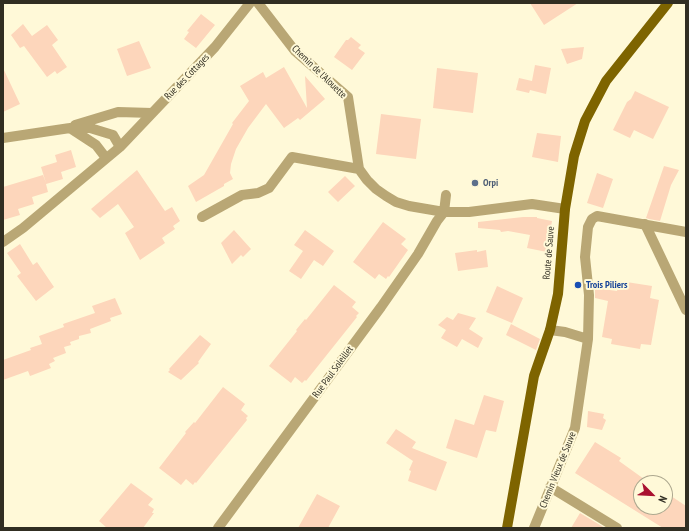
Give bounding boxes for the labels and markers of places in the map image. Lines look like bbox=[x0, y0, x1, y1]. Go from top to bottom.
place label: Orpi bbox=[483, 177, 498, 189]
marker: Orpi bbox=[470, 178, 480, 188]
place label: Trois Piliers bbox=[586, 279, 627, 291]
marker: Trois Piliers bbox=[573, 280, 583, 290]

